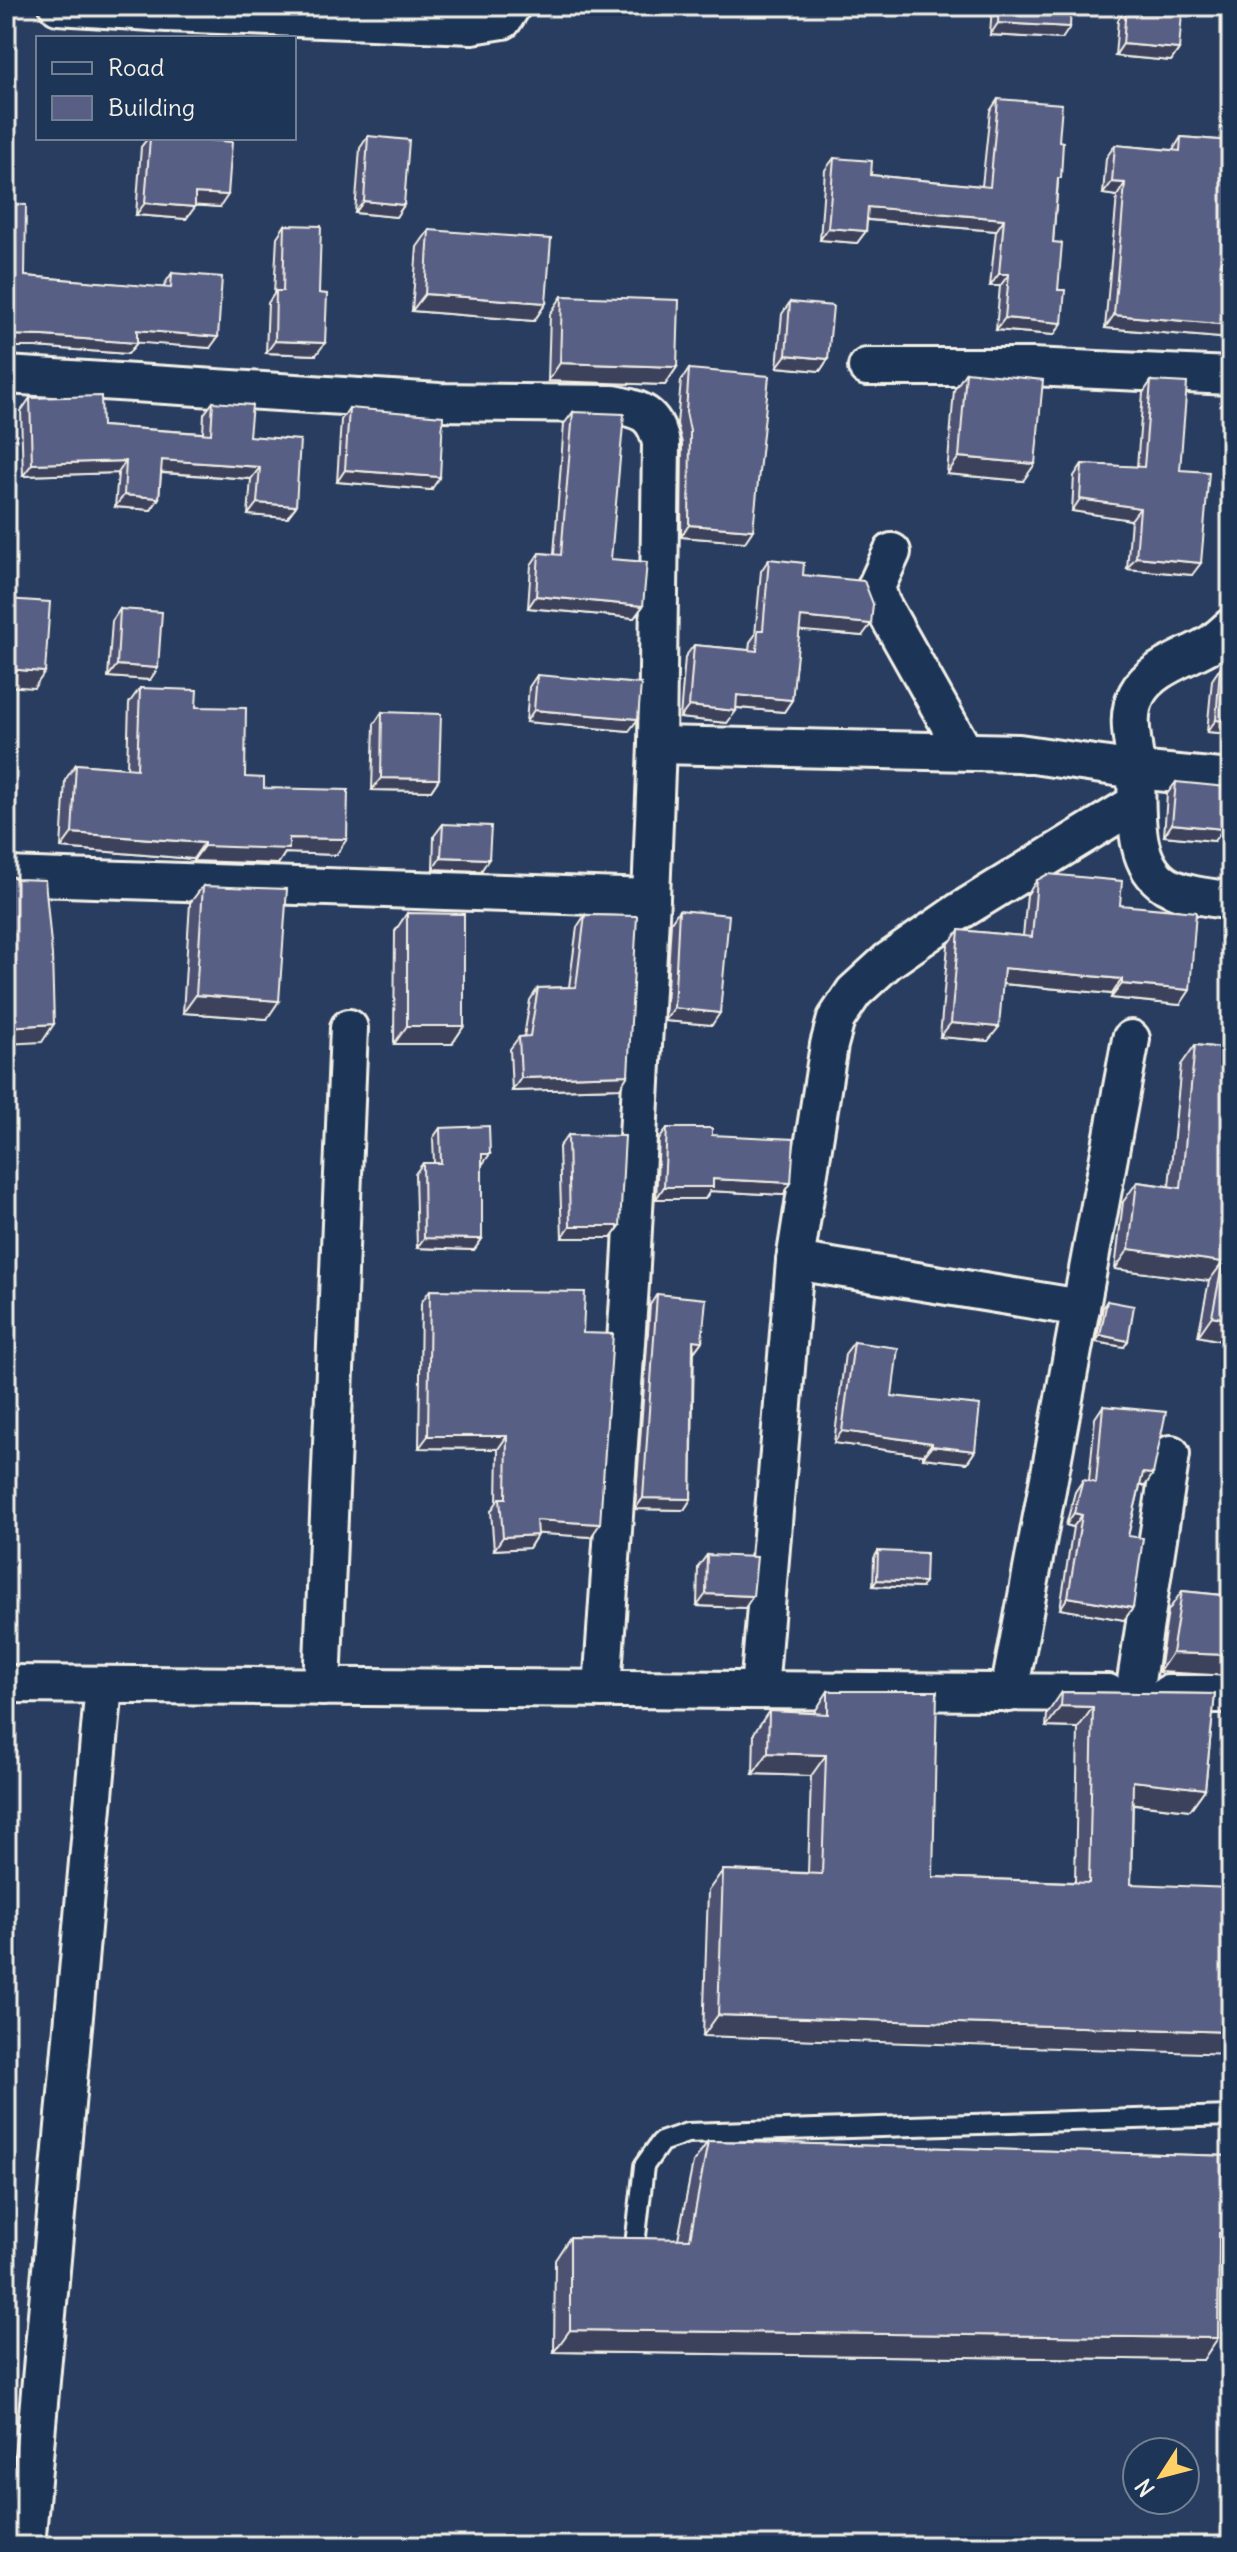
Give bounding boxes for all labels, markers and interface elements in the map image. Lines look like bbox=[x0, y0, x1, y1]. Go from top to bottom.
legend bbox=[36, 36, 296, 140]
text: Road bbox=[108, 52, 164, 82]
text: Building bbox=[108, 92, 195, 122]
north arrow bbox=[1121, 2436, 1201, 2516]
text: N bbox=[1129, 2473, 1161, 2502]

